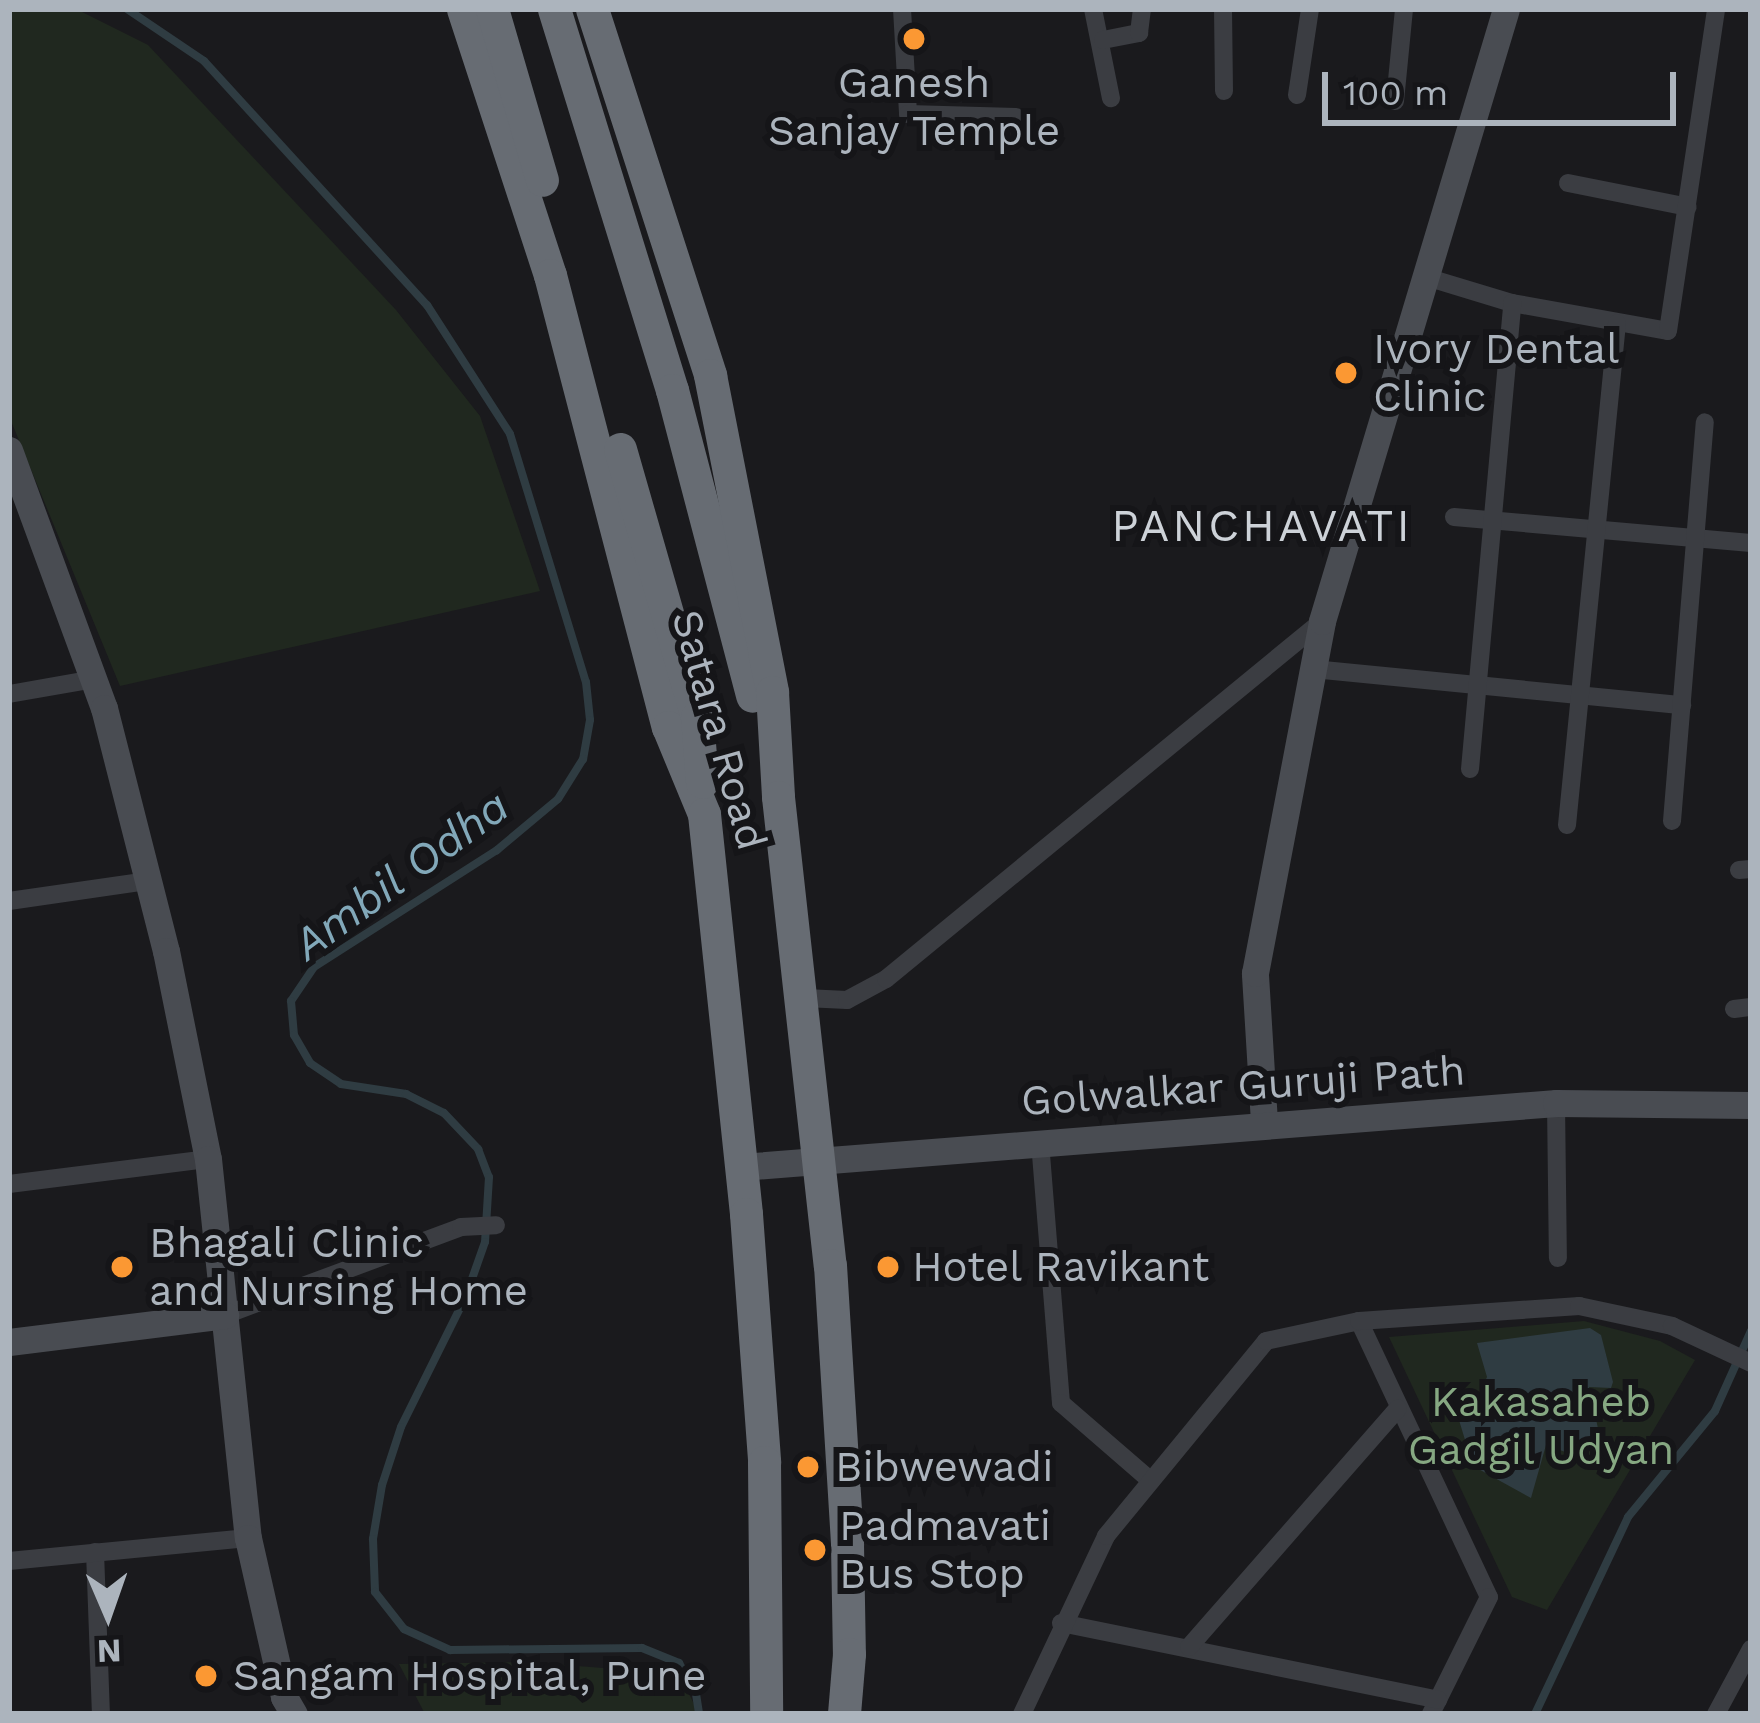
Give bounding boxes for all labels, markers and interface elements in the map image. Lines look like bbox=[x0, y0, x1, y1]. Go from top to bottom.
marker: Ganesh Sanjay Temple bbox=[901, 26, 927, 52]
scale bar bbox=[1328, 48, 1682, 122]
place label: Ganesh Sanjay Temple bbox=[767, 58, 1061, 156]
text: 100 m bbox=[1343, 72, 1448, 114]
place label: Ivory Dental Clinic bbox=[1373, 324, 1620, 422]
marker: Ivory Dental Clinic bbox=[1330, 357, 1362, 389]
district label: PANCHAVATI bbox=[1111, 499, 1413, 553]
street label: Satara Road bbox=[661, 604, 777, 856]
water label: Ambil Odha bbox=[282, 778, 520, 972]
street label: Golwalkar Guruji Path bbox=[1019, 1045, 1467, 1127]
place label: Bhagali Clinic and Nursing Home bbox=[149, 1218, 528, 1316]
place label: Hotel Ravikant bbox=[912, 1242, 1211, 1292]
marker: Bhagali Clinic and Nursing Home bbox=[106, 1251, 138, 1283]
marker: Hotel Ravikant bbox=[875, 1254, 901, 1280]
park label: Kakasaheb Gadgil Udyan bbox=[1407, 1377, 1675, 1476]
place label: Bibwewadi bbox=[835, 1442, 1053, 1492]
marker: Bibwewadi bbox=[792, 1451, 824, 1483]
place label: Padmavati Bus Stop bbox=[839, 1501, 1051, 1600]
marker: Padmavati Bus Stop bbox=[802, 1537, 828, 1563]
north arrow bbox=[48, 1555, 168, 1675]
text: N bbox=[96, 1632, 122, 1671]
place label: Sangam Hospital, Pune bbox=[233, 1651, 707, 1701]
marker: Sangam Hospital, Pune bbox=[190, 1660, 222, 1692]

